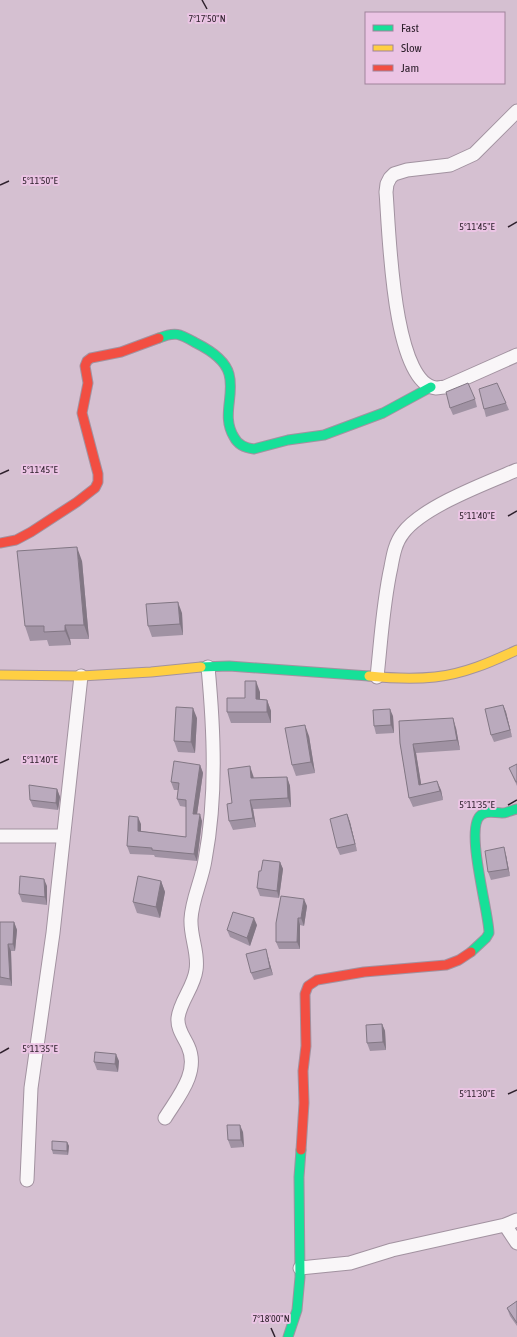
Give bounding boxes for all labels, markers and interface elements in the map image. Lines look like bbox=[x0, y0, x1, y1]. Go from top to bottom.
legend bbox=[365, 12, 505, 84]
text: 7°17'50"N bbox=[188, 13, 226, 24]
text: Fast bbox=[401, 21, 419, 35]
text: Slow bbox=[401, 41, 422, 55]
text: Jam bbox=[401, 61, 419, 75]
text: 5°11'50"E bbox=[22, 175, 58, 186]
text: 5°11'45"E bbox=[459, 221, 495, 232]
text: 5°11'45"E bbox=[22, 464, 58, 475]
text: 5°11'40"E bbox=[459, 510, 495, 521]
text: 5°11'40"E bbox=[22, 754, 58, 765]
text: 5°11'35"E bbox=[459, 799, 495, 810]
text: 5°11'35"E bbox=[22, 1043, 58, 1054]
text: 5°11'30"E bbox=[459, 1088, 495, 1099]
text: 7°18'00"N bbox=[252, 1313, 290, 1324]

